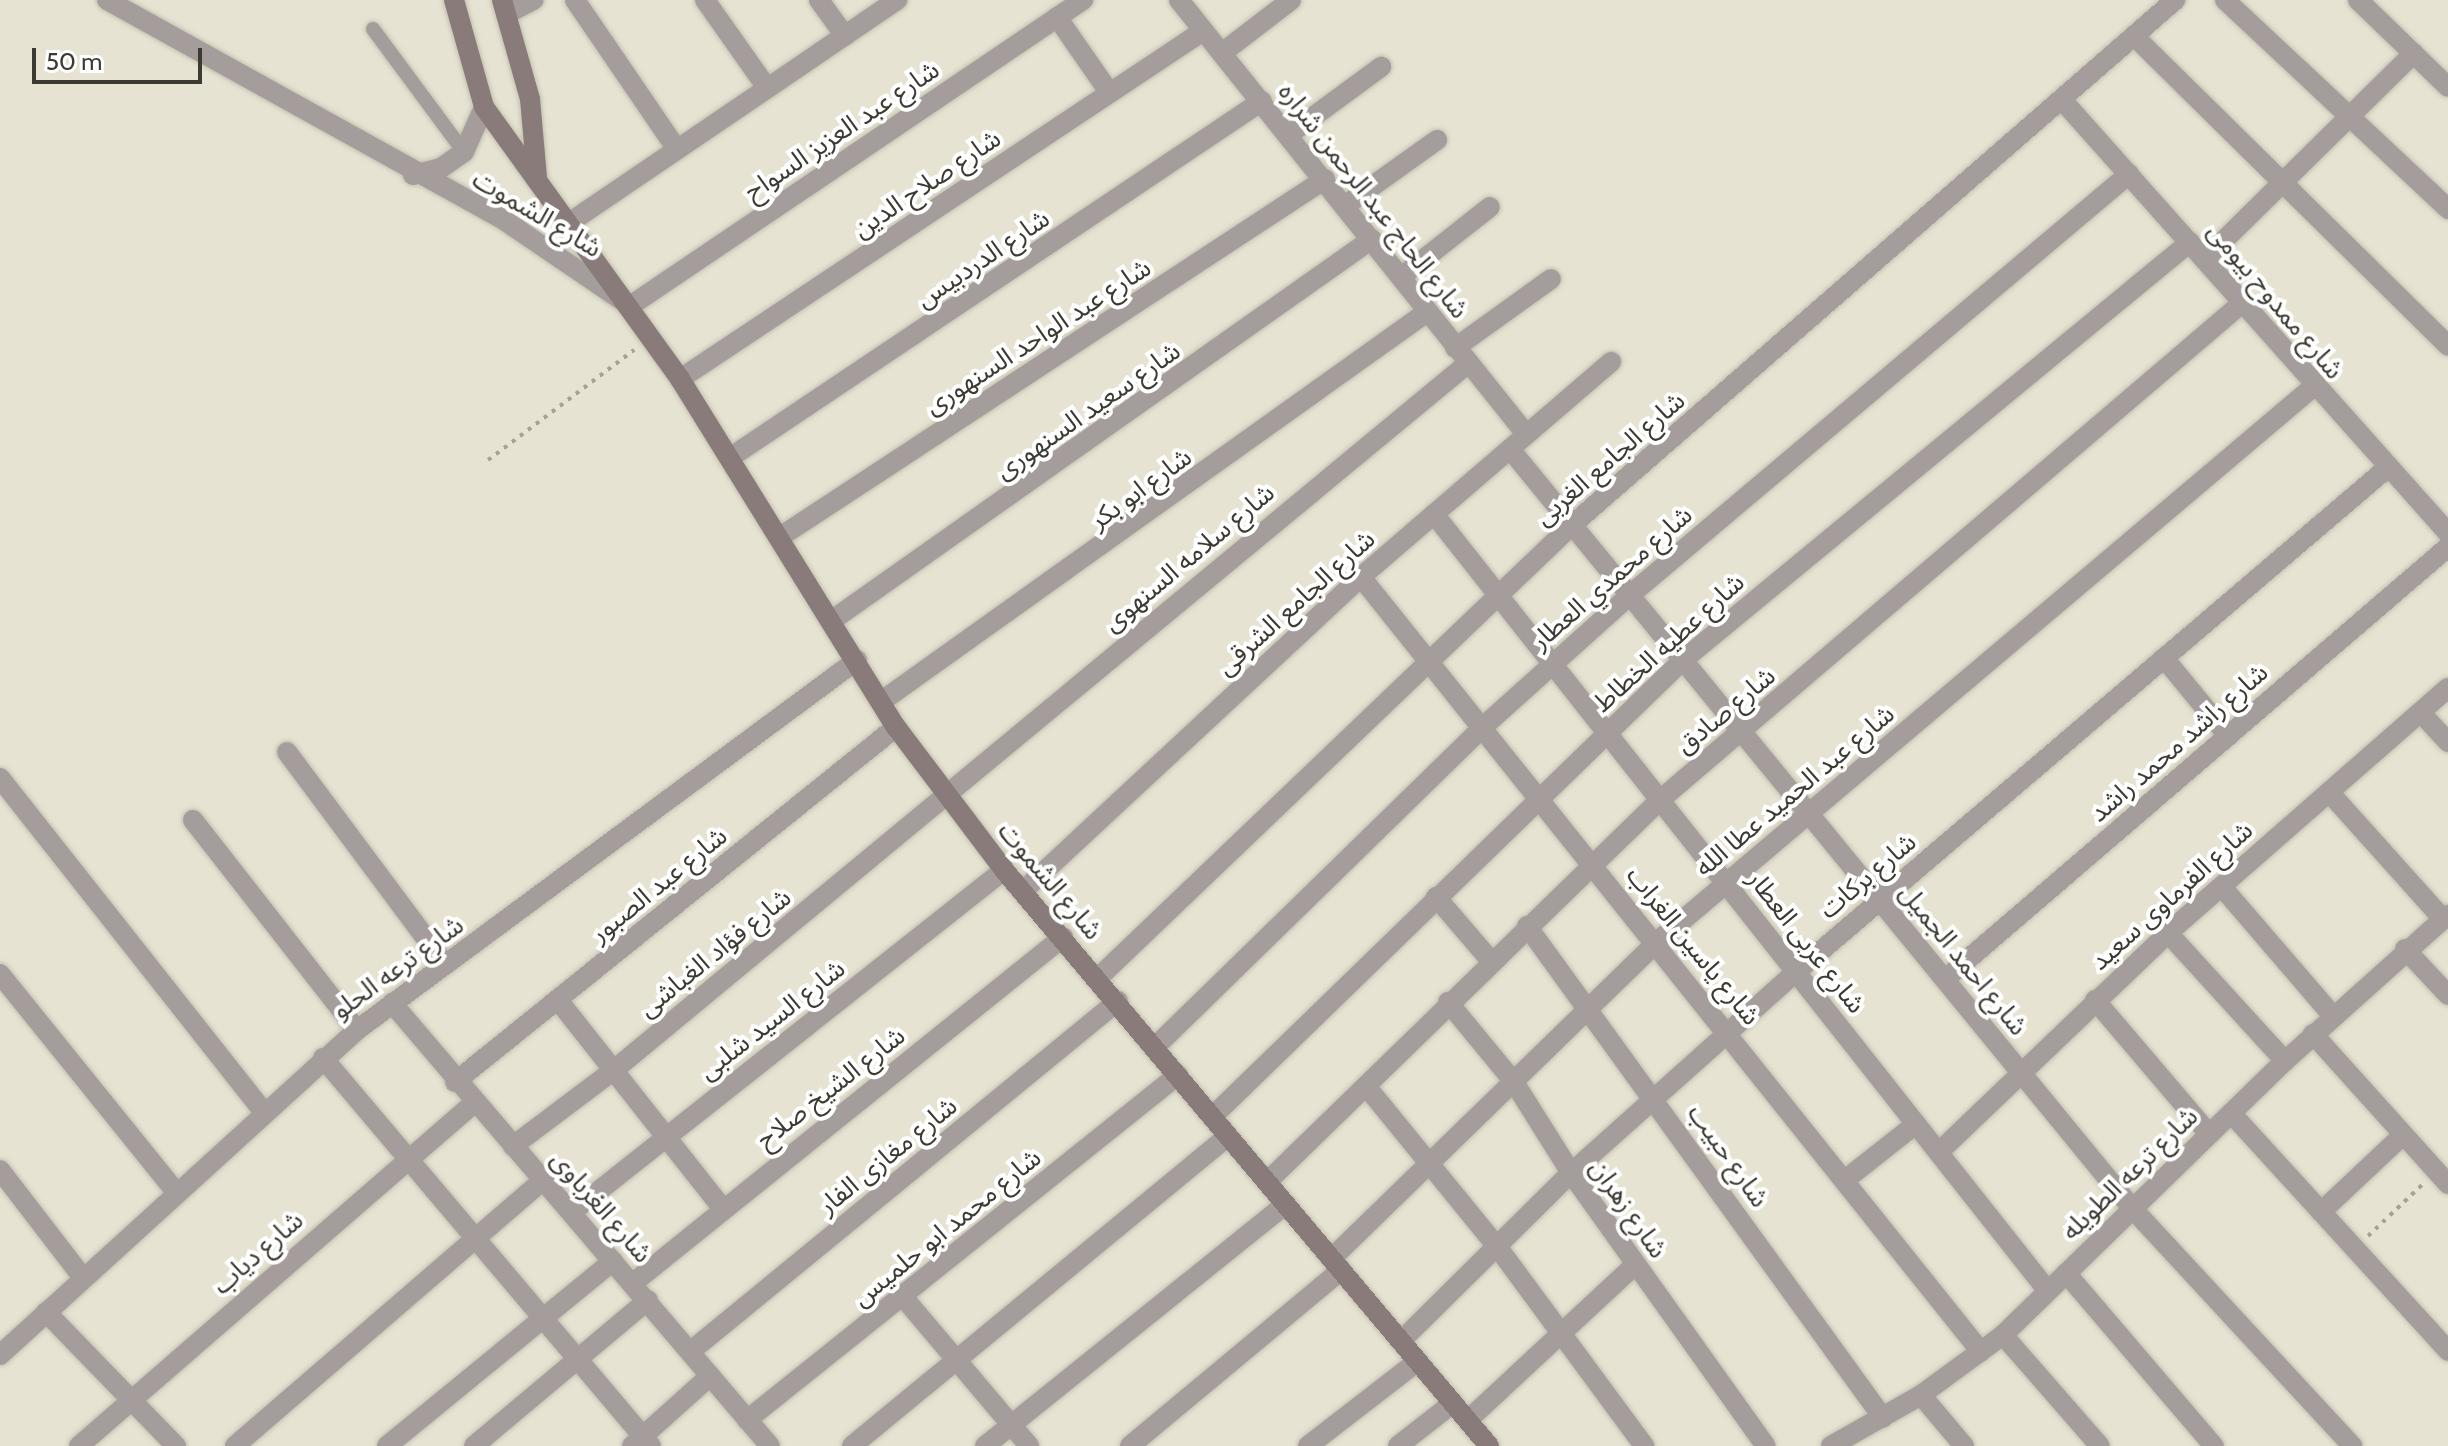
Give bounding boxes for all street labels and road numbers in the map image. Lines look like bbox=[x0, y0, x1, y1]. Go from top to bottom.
street label: شارع عبد العزيز السواح bbox=[739, 54, 945, 208]
street label: شارع الحاج عبد الرحمن شراره bbox=[1271, 77, 1475, 325]
street label: شارع صلاح الدين bbox=[847, 123, 1007, 245]
street label: شارع الشموت bbox=[467, 163, 607, 265]
street label: شارع الدردبيس bbox=[910, 203, 1056, 315]
street label: شارع ممدوح بيومى bbox=[2200, 216, 2350, 386]
street label: شارع عبد الواحد السنهورى bbox=[919, 252, 1157, 422]
street label: شارع سعيد السنهورى bbox=[990, 336, 1186, 486]
street label: شارع الجامع الغربى bbox=[1528, 385, 1692, 533]
street label: شارع ابو بكر bbox=[1084, 442, 1198, 536]
street label: شارع سلامه السنهوى bbox=[1097, 477, 1281, 639]
street label: شارع محمدي العطار bbox=[1525, 500, 1699, 656]
street label: شارع الجامع الشرقى bbox=[1210, 524, 1382, 682]
street label: شارع عطيه الخطاط bbox=[1587, 567, 1751, 719]
street label: شارع راشد محمد راشد bbox=[2084, 657, 2274, 829]
street label: شارع صادق bbox=[1670, 660, 1782, 762]
street label: شارع عبد الحميد عطا الله bbox=[1689, 699, 1901, 883]
street label: شارع الفرماوى سعيد bbox=[2084, 815, 2260, 977]
street label: شارع الشموت bbox=[992, 816, 1108, 946]
street label: شارع عبد الصبور bbox=[584, 820, 734, 950]
street label: شارع بركات bbox=[1813, 826, 1923, 926]
street label: شارع ياسين الغراب bbox=[1620, 860, 1766, 1032]
street label: شارع عربى العطار bbox=[1740, 864, 1872, 1020]
street label: شارع احمد الجميل bbox=[1892, 878, 2034, 1042]
street label: شارع فؤاد الغباشى bbox=[632, 882, 798, 1024]
street label: شارع ترعه الحلو bbox=[326, 910, 470, 1026]
street label: شارع السيد شلبى bbox=[693, 953, 851, 1087]
street label: شارع الشيخ صلاح bbox=[751, 1020, 911, 1156]
street label: شارع مغازى الفار bbox=[812, 1091, 964, 1221]
street label: شارع حبيب bbox=[1681, 1098, 1775, 1214]
street label: شارع ترعه الطويله bbox=[2055, 1101, 2205, 1247]
street label: شارع محمد ابو حلميس bbox=[846, 1142, 1048, 1314]
street label: شارع الغرباوى bbox=[544, 1145, 658, 1269]
street label: شارع زهران bbox=[1583, 1154, 1673, 1264]
street label: شارع دياب bbox=[206, 1205, 310, 1301]

